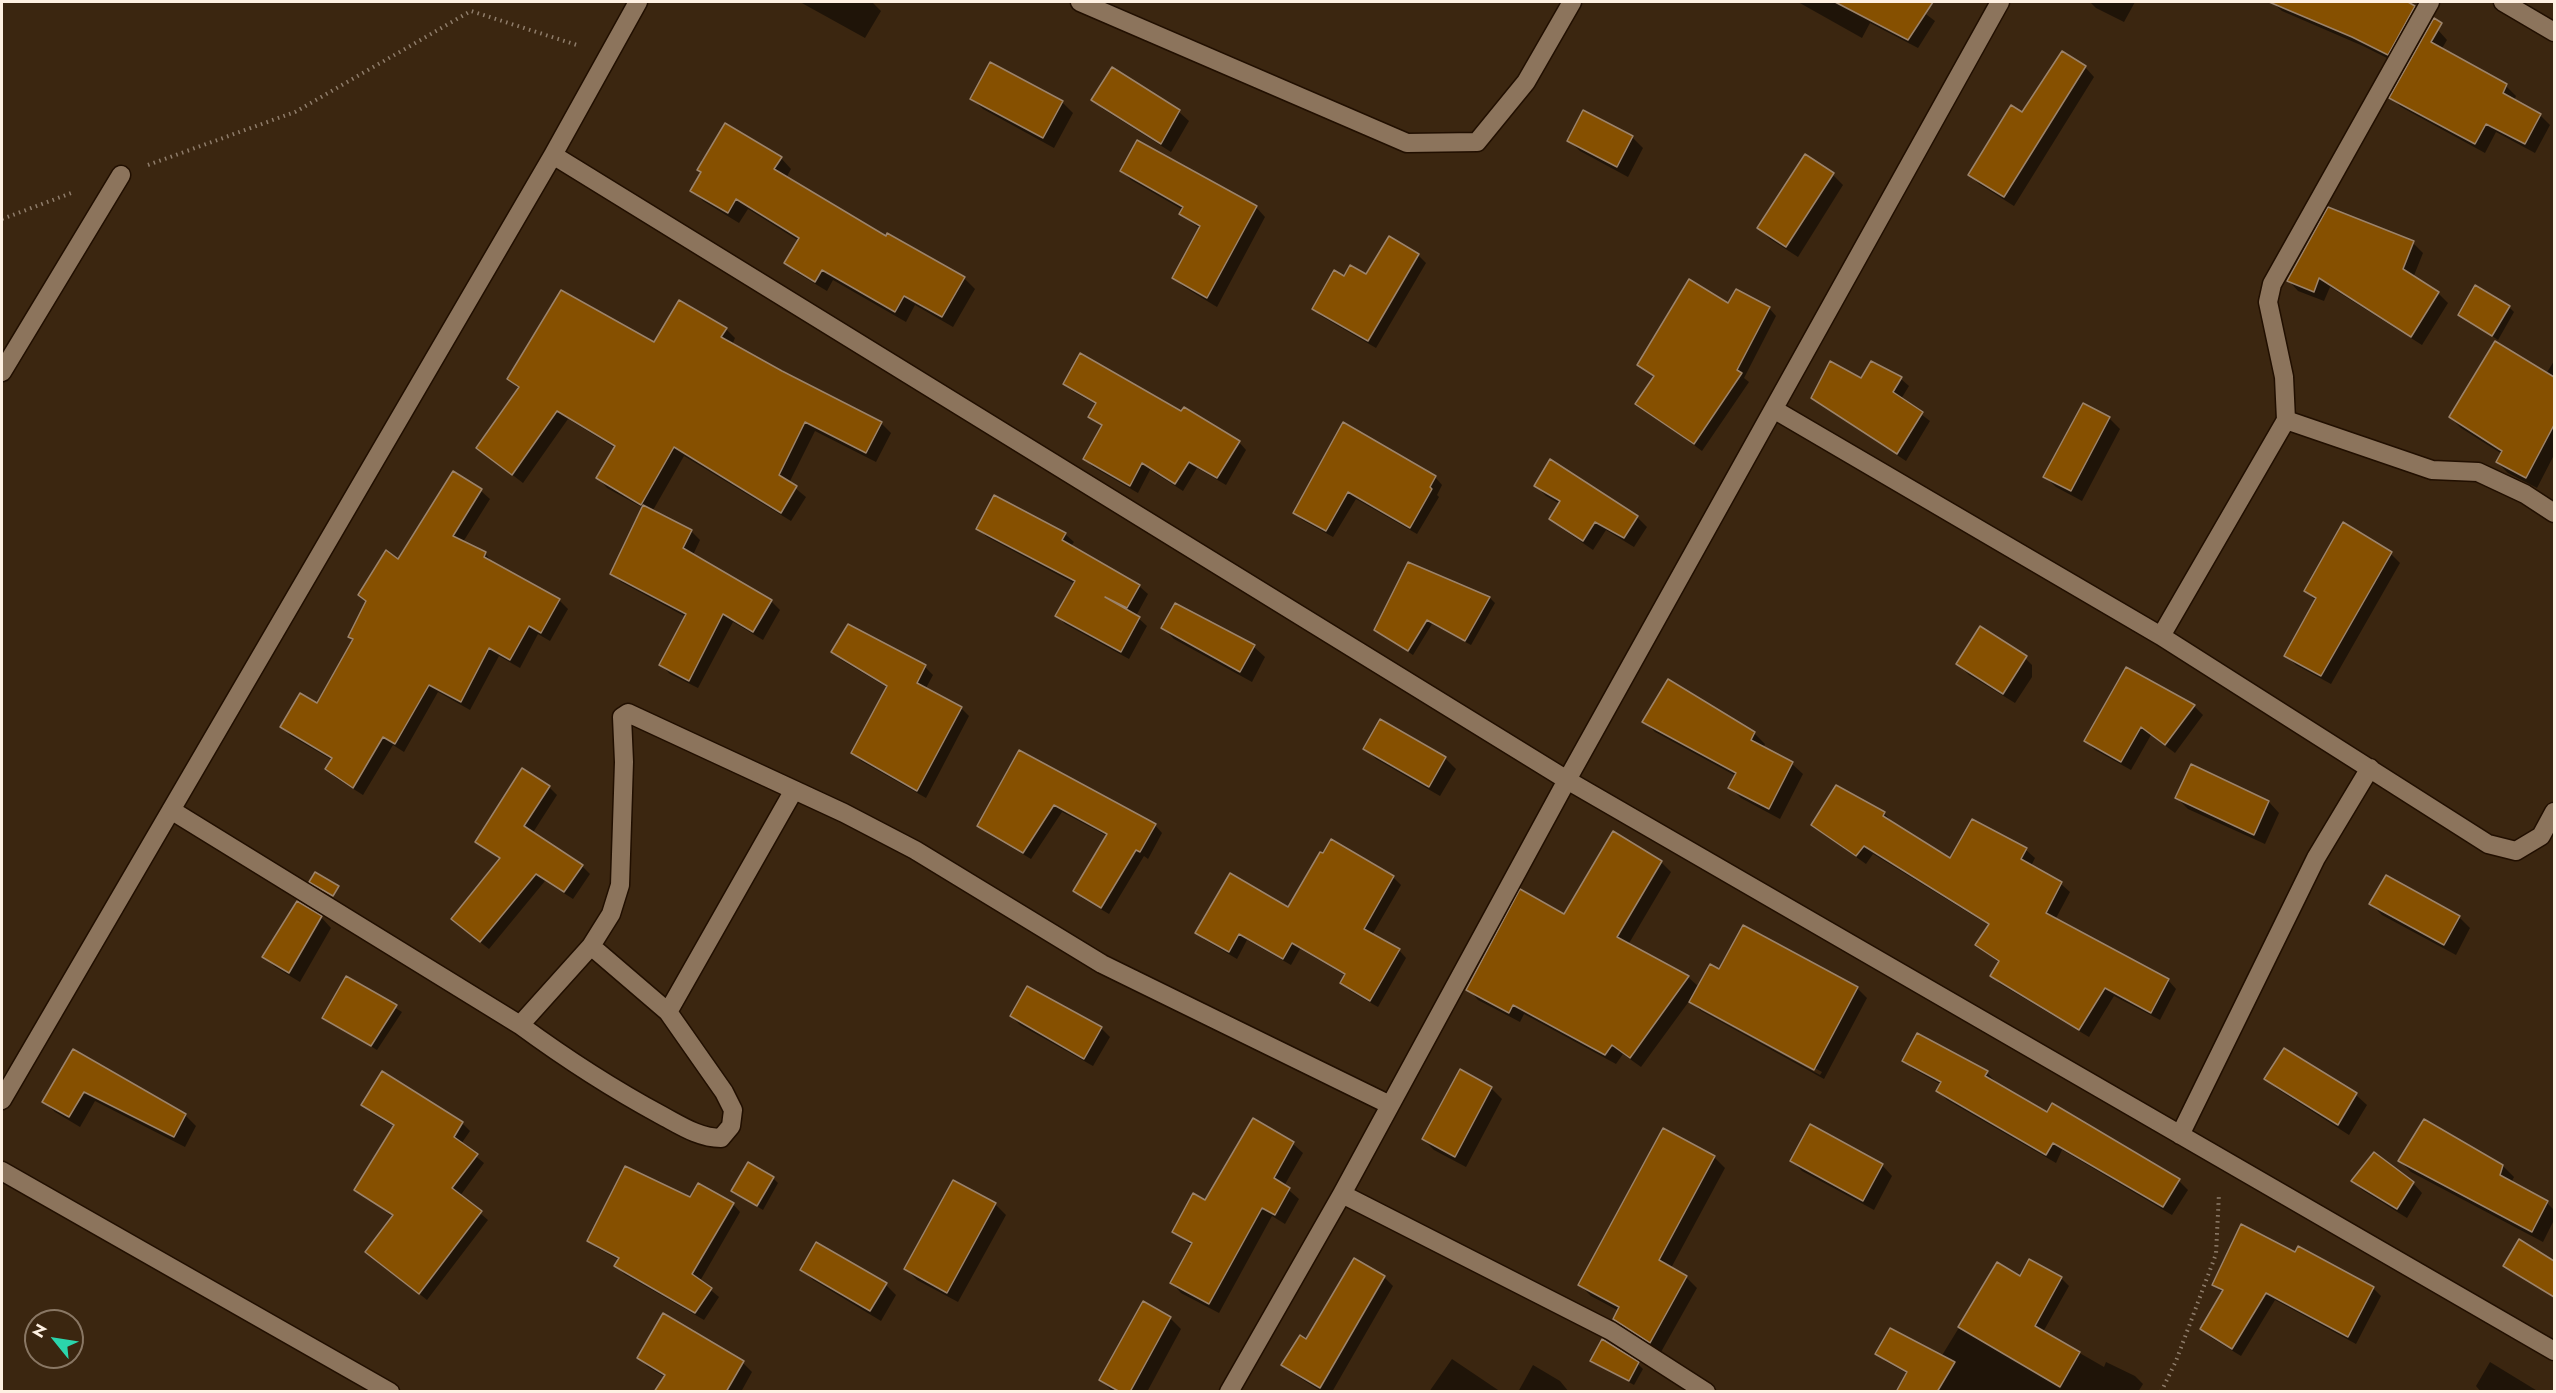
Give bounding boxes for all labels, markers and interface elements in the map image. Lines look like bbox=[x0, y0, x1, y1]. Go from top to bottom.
north arrow bbox=[24, 1309, 84, 1369]
text: N bbox=[27, 1319, 53, 1342]

